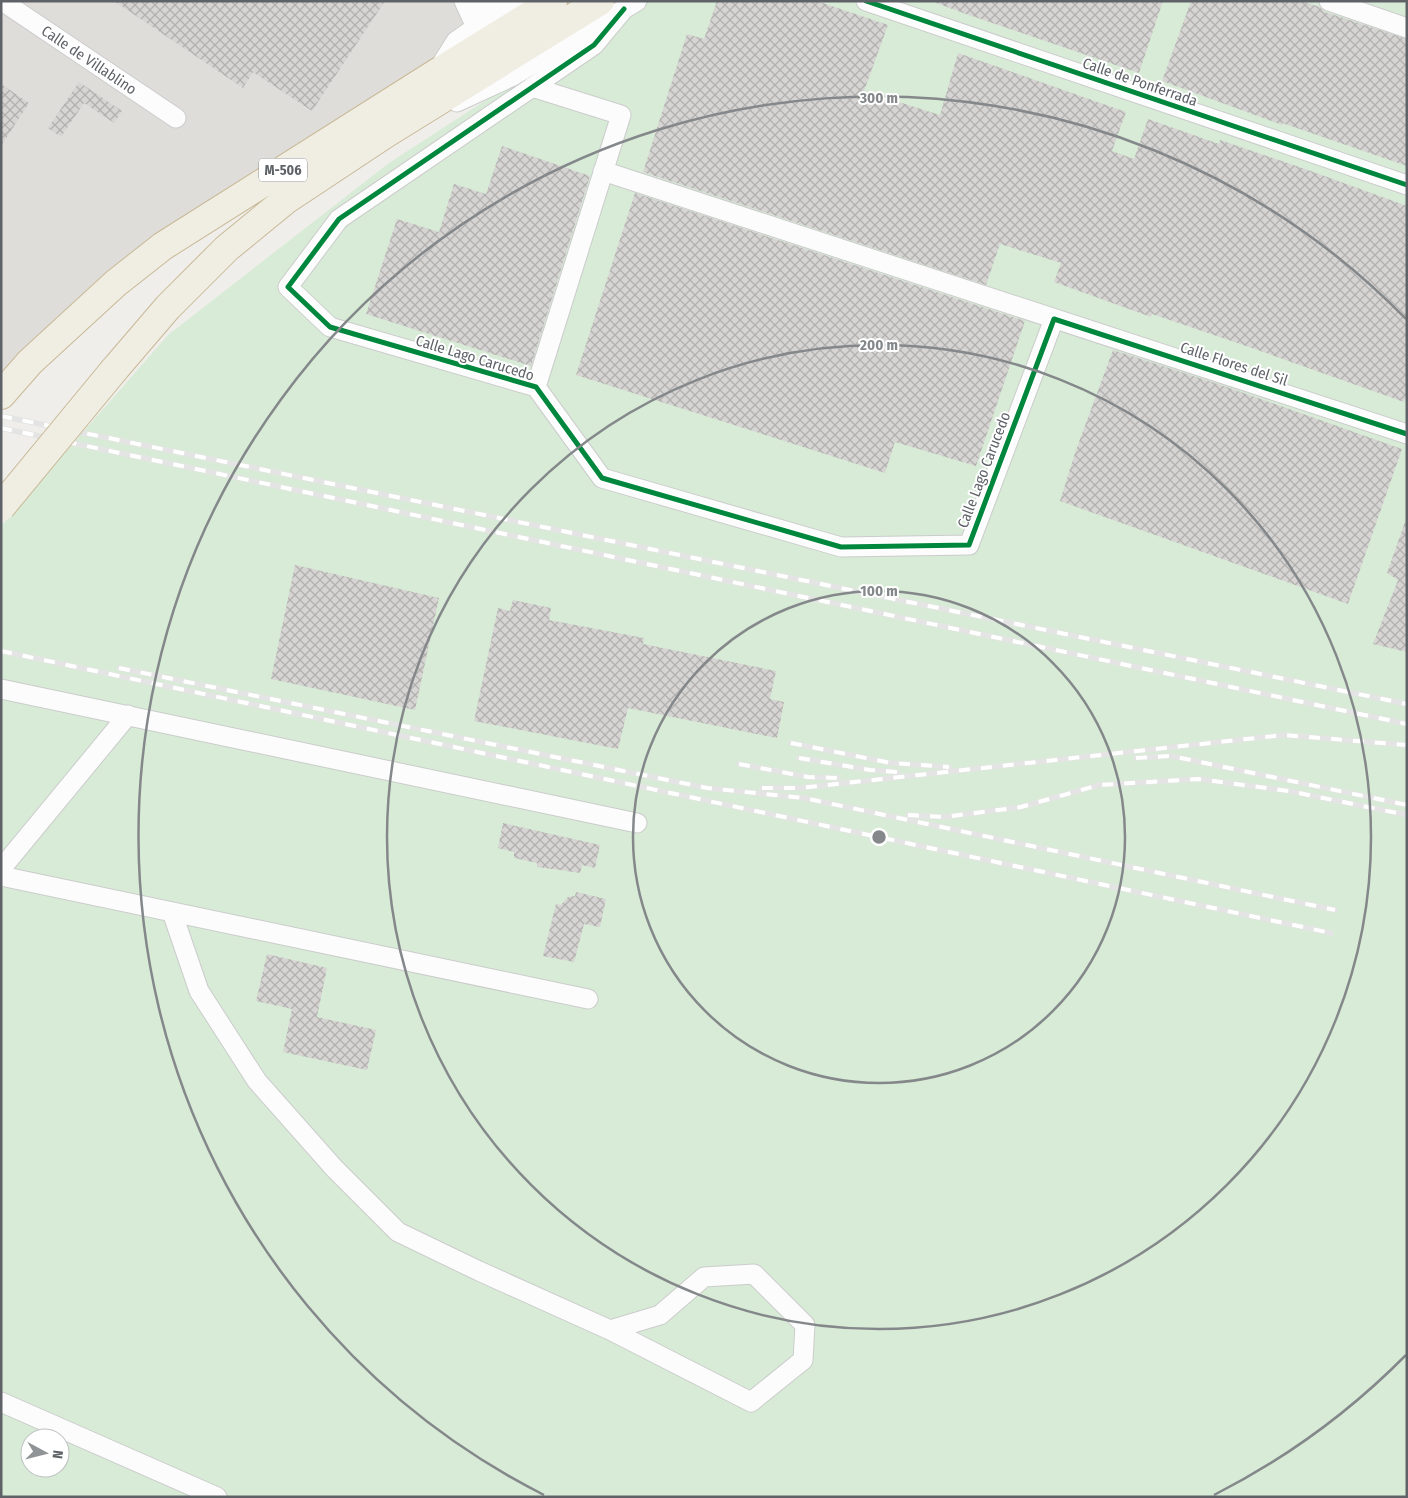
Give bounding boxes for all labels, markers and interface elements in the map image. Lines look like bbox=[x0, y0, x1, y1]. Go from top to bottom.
street label: Calle de Villablino bbox=[38, 22, 140, 98]
street label: Calle de Ponferrada bbox=[1080, 54, 1200, 110]
text: 300 m bbox=[859, 89, 898, 107]
road number: M-506 bbox=[259, 158, 307, 182]
street label: Calle Lago Carucedo bbox=[414, 331, 536, 385]
text: 200 m bbox=[859, 336, 898, 354]
street label: Calle Flores del Sil bbox=[1178, 338, 1290, 390]
street label: Calle Lago Carucedo bbox=[954, 409, 1014, 531]
text: 100 m bbox=[860, 582, 898, 600]
centre of rings bbox=[870, 828, 888, 846]
north arrow bbox=[20, 1428, 70, 1478]
text: N bbox=[48, 1449, 66, 1460]

